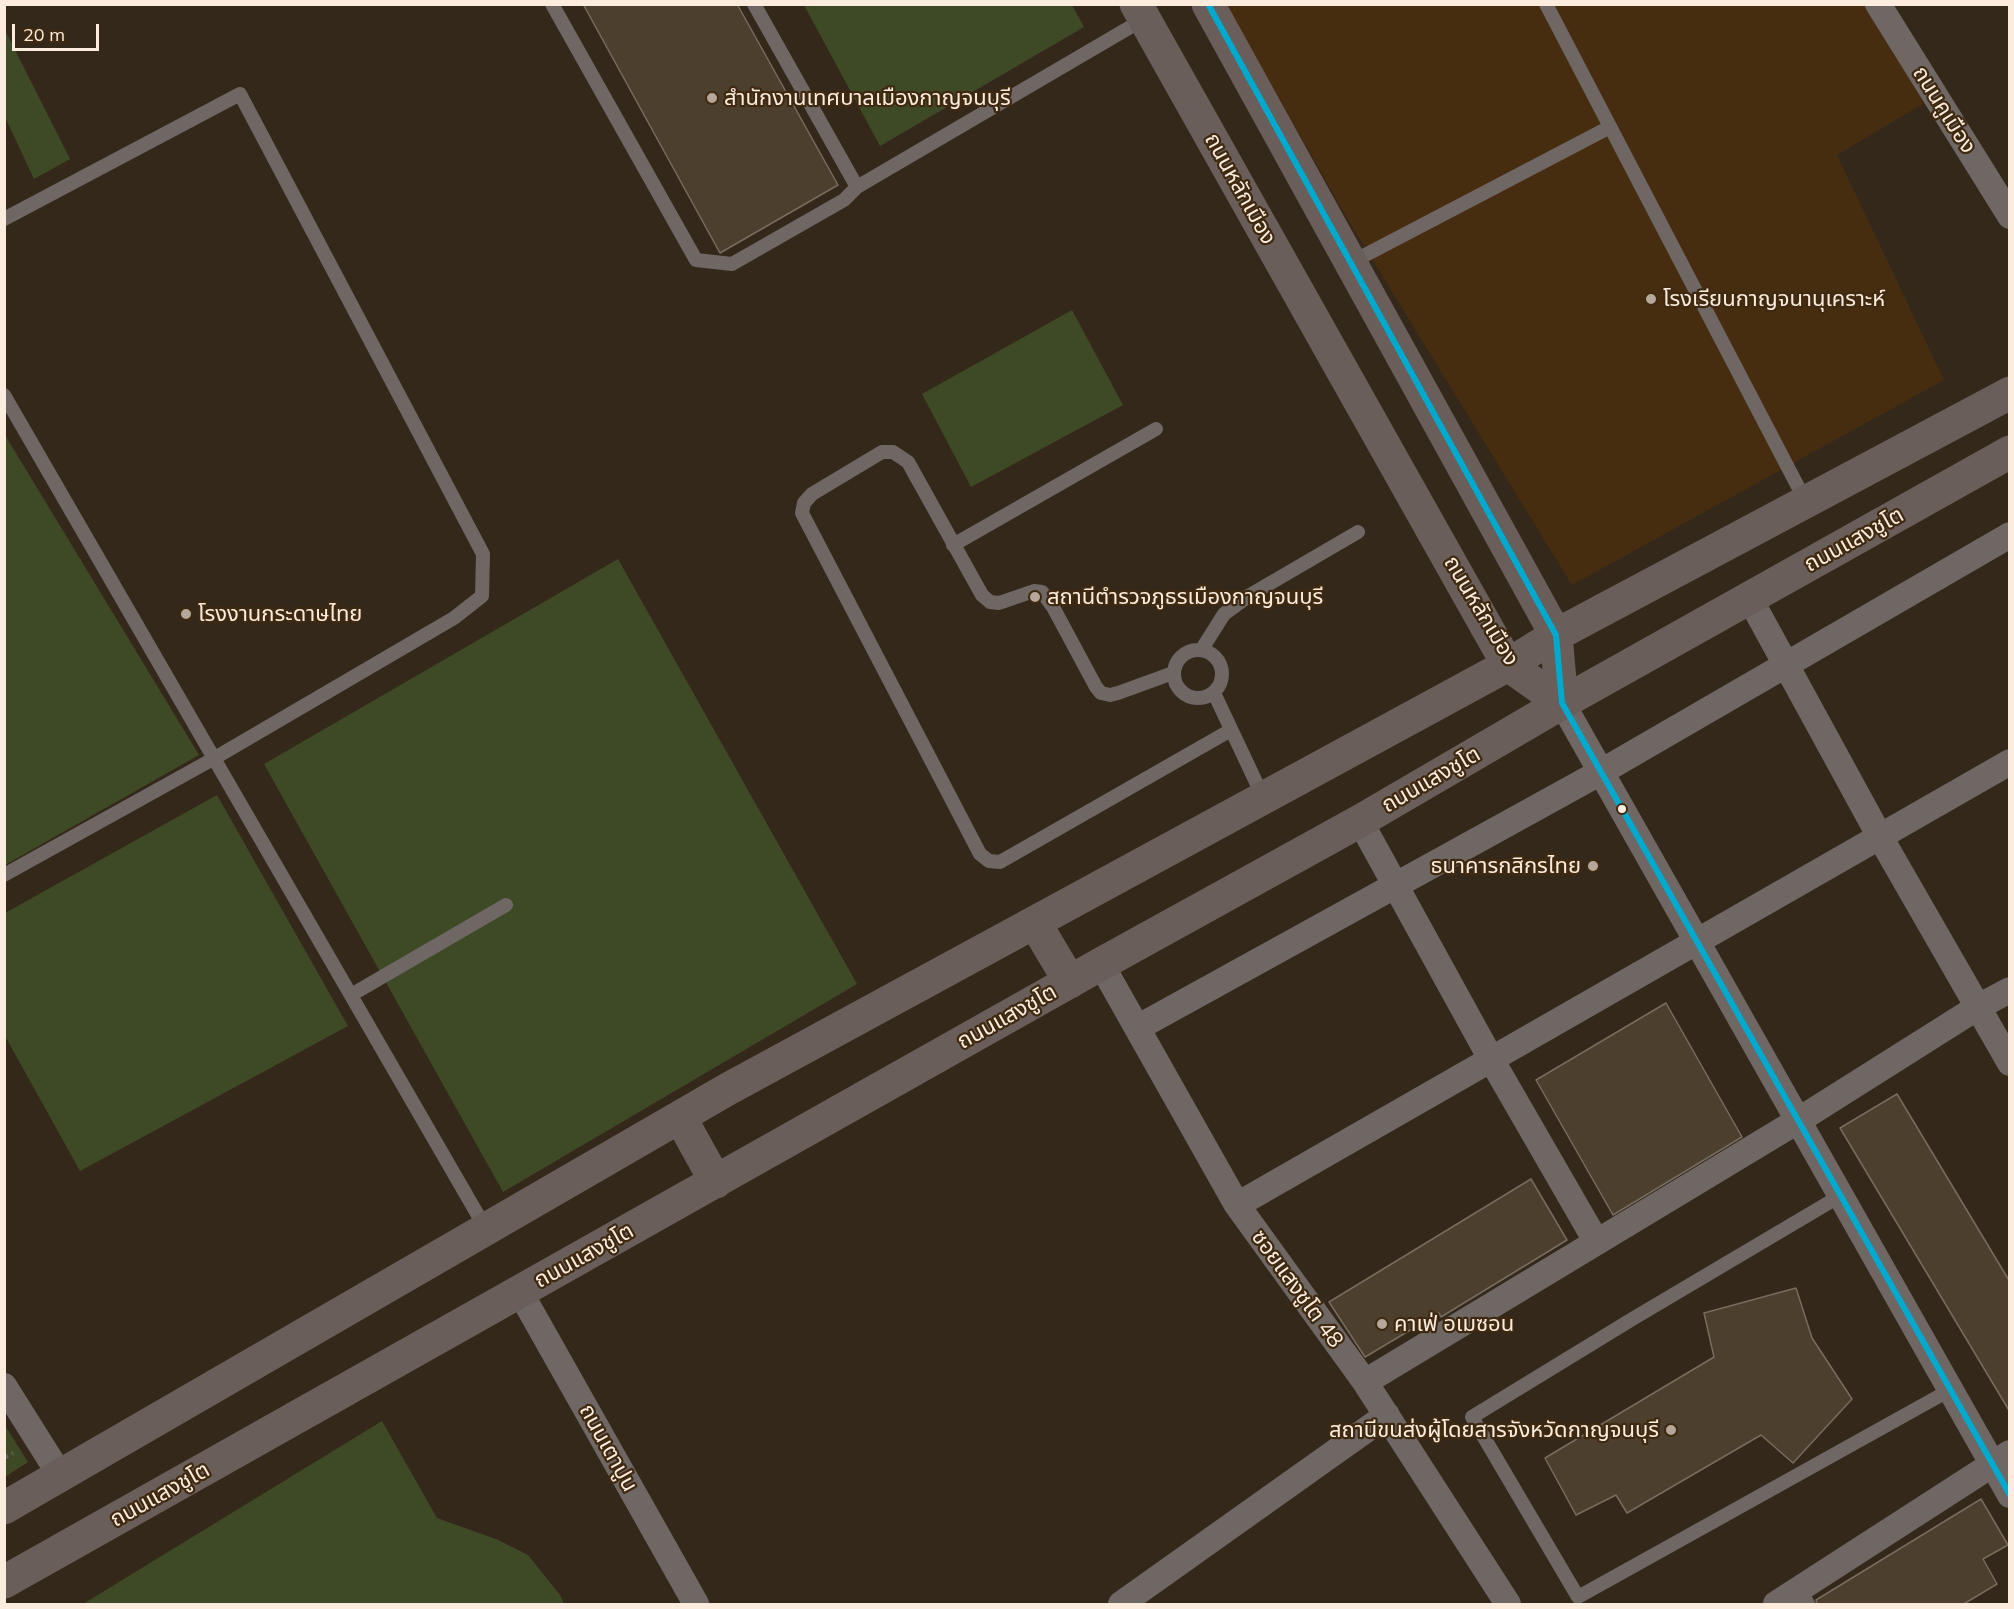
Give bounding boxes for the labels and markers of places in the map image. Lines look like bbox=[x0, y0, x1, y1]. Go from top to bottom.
place label: สำนักงานเทศบาลเมืองกาญจนบุรี bbox=[724, 85, 1011, 111]
marker: สำนักงานเทศบาลเมืองกาญจนบุรี bbox=[705, 91, 719, 105]
place label: โรงเรียนกาญจนานุเคราะห์ bbox=[1663, 286, 1885, 312]
marker: โรงเรียนกาญจนานุเคราะห์ bbox=[1644, 292, 1658, 306]
place label: สถานีตำรวจภูธรเมืองกาญจนบุรี bbox=[1047, 584, 1323, 610]
marker: สถานีตำรวจภูธรเมืองกาญจนบุรี bbox=[1028, 590, 1042, 604]
place label: โรงงานกระดาษไทย bbox=[198, 601, 362, 627]
marker: โรงงานกระดาษไทย bbox=[179, 607, 193, 621]
unlabelled marker bbox=[1616, 803, 1628, 815]
place label: ธนาคารกสิกรไทย bbox=[1431, 853, 1581, 879]
marker: ธนาคารกสิกรไทย bbox=[1586, 859, 1600, 873]
place label: คาเฟ่ อเมซอน bbox=[1394, 1311, 1514, 1337]
marker: คาเฟ่ อเมซอน bbox=[1375, 1317, 1389, 1331]
place label: สถานีขนส่งผู้โดยสารจังหวัดกาญจนบุรี bbox=[1329, 1417, 1659, 1443]
marker: สถานีขนส่งผู้โดยสารจังหวัดกาญจนบุรี bbox=[1664, 1423, 1678, 1437]

